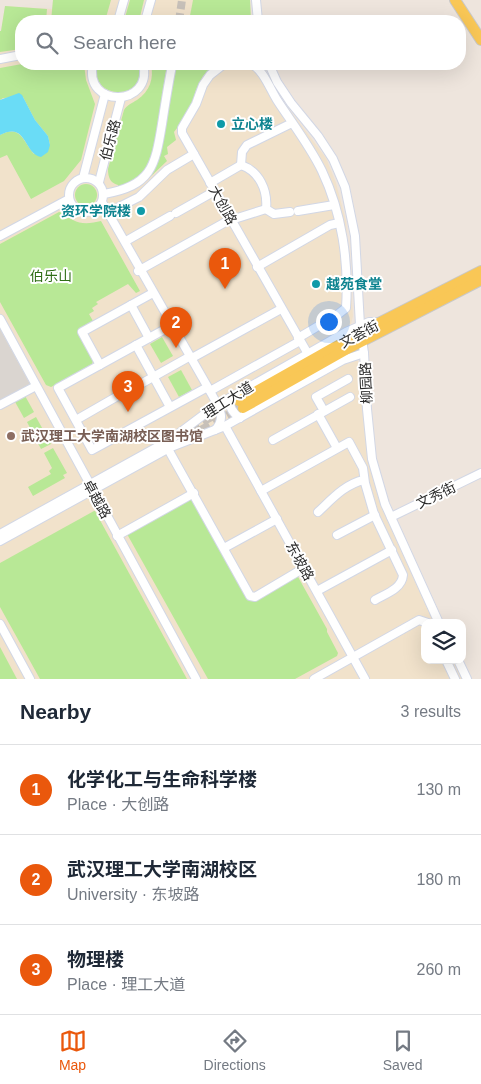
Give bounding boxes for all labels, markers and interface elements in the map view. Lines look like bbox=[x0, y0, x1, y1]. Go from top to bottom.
search box bbox=[15, 15, 466, 70]
icon: search bbox=[33, 29, 61, 57]
text: Search here bbox=[73, 32, 177, 53]
place label: 立心楼 bbox=[231, 116, 273, 132]
street label: 伯乐路 bbox=[97, 118, 123, 162]
marker: 立心楼 bbox=[215, 118, 227, 130]
street label: 大创路 bbox=[206, 183, 240, 227]
place label: 资环学院楼 bbox=[61, 203, 131, 219]
marker: 资环学院楼 bbox=[135, 205, 147, 217]
pin: 1 bbox=[209, 248, 241, 289]
park label: 伯乐山 bbox=[30, 268, 72, 284]
place label: 越苑食堂 bbox=[326, 276, 382, 292]
marker: 越苑食堂 bbox=[310, 278, 322, 290]
pin: 2 bbox=[160, 307, 192, 348]
your location bbox=[316, 309, 342, 335]
street label: 文荟街 bbox=[337, 317, 381, 351]
street label: 柳园路 bbox=[357, 362, 375, 404]
pin: 3 bbox=[112, 371, 144, 412]
street label: 理工大道 bbox=[200, 378, 256, 422]
place label: 武汉理工大学南湖校区图书馆 bbox=[21, 428, 203, 444]
marker: 武汉理工大学南湖校区图书馆 bbox=[5, 430, 17, 442]
street label: 卓越路 bbox=[80, 477, 114, 521]
street label: 文秀街 bbox=[414, 479, 458, 511]
street label: 东坡路 bbox=[283, 539, 317, 583]
map controls bbox=[421, 619, 466, 664]
button: layers bbox=[421, 619, 466, 664]
text: Nearby bbox=[20, 700, 91, 723]
text: 3 results bbox=[401, 703, 461, 720]
text: 化学化工与生命科学楼 bbox=[67, 769, 257, 790]
text: 1 bbox=[32, 781, 40, 798]
text: 130 m bbox=[417, 781, 461, 798]
text: Place · 大创路 bbox=[67, 796, 169, 813]
text: 武汉理工大学南湖校区 bbox=[67, 859, 257, 880]
text: 2 bbox=[32, 871, 40, 888]
text: 180 m bbox=[417, 871, 461, 888]
text: University · 东坡路 bbox=[67, 886, 199, 903]
text: 物理楼 bbox=[67, 949, 124, 970]
text: 3 bbox=[32, 961, 40, 978]
text: 260 m bbox=[417, 961, 461, 978]
text: Place · 理工大道 bbox=[67, 976, 185, 993]
tab: Map bbox=[59, 1027, 87, 1073]
tab: Directions bbox=[204, 1027, 266, 1073]
tab: Saved bbox=[383, 1027, 422, 1073]

